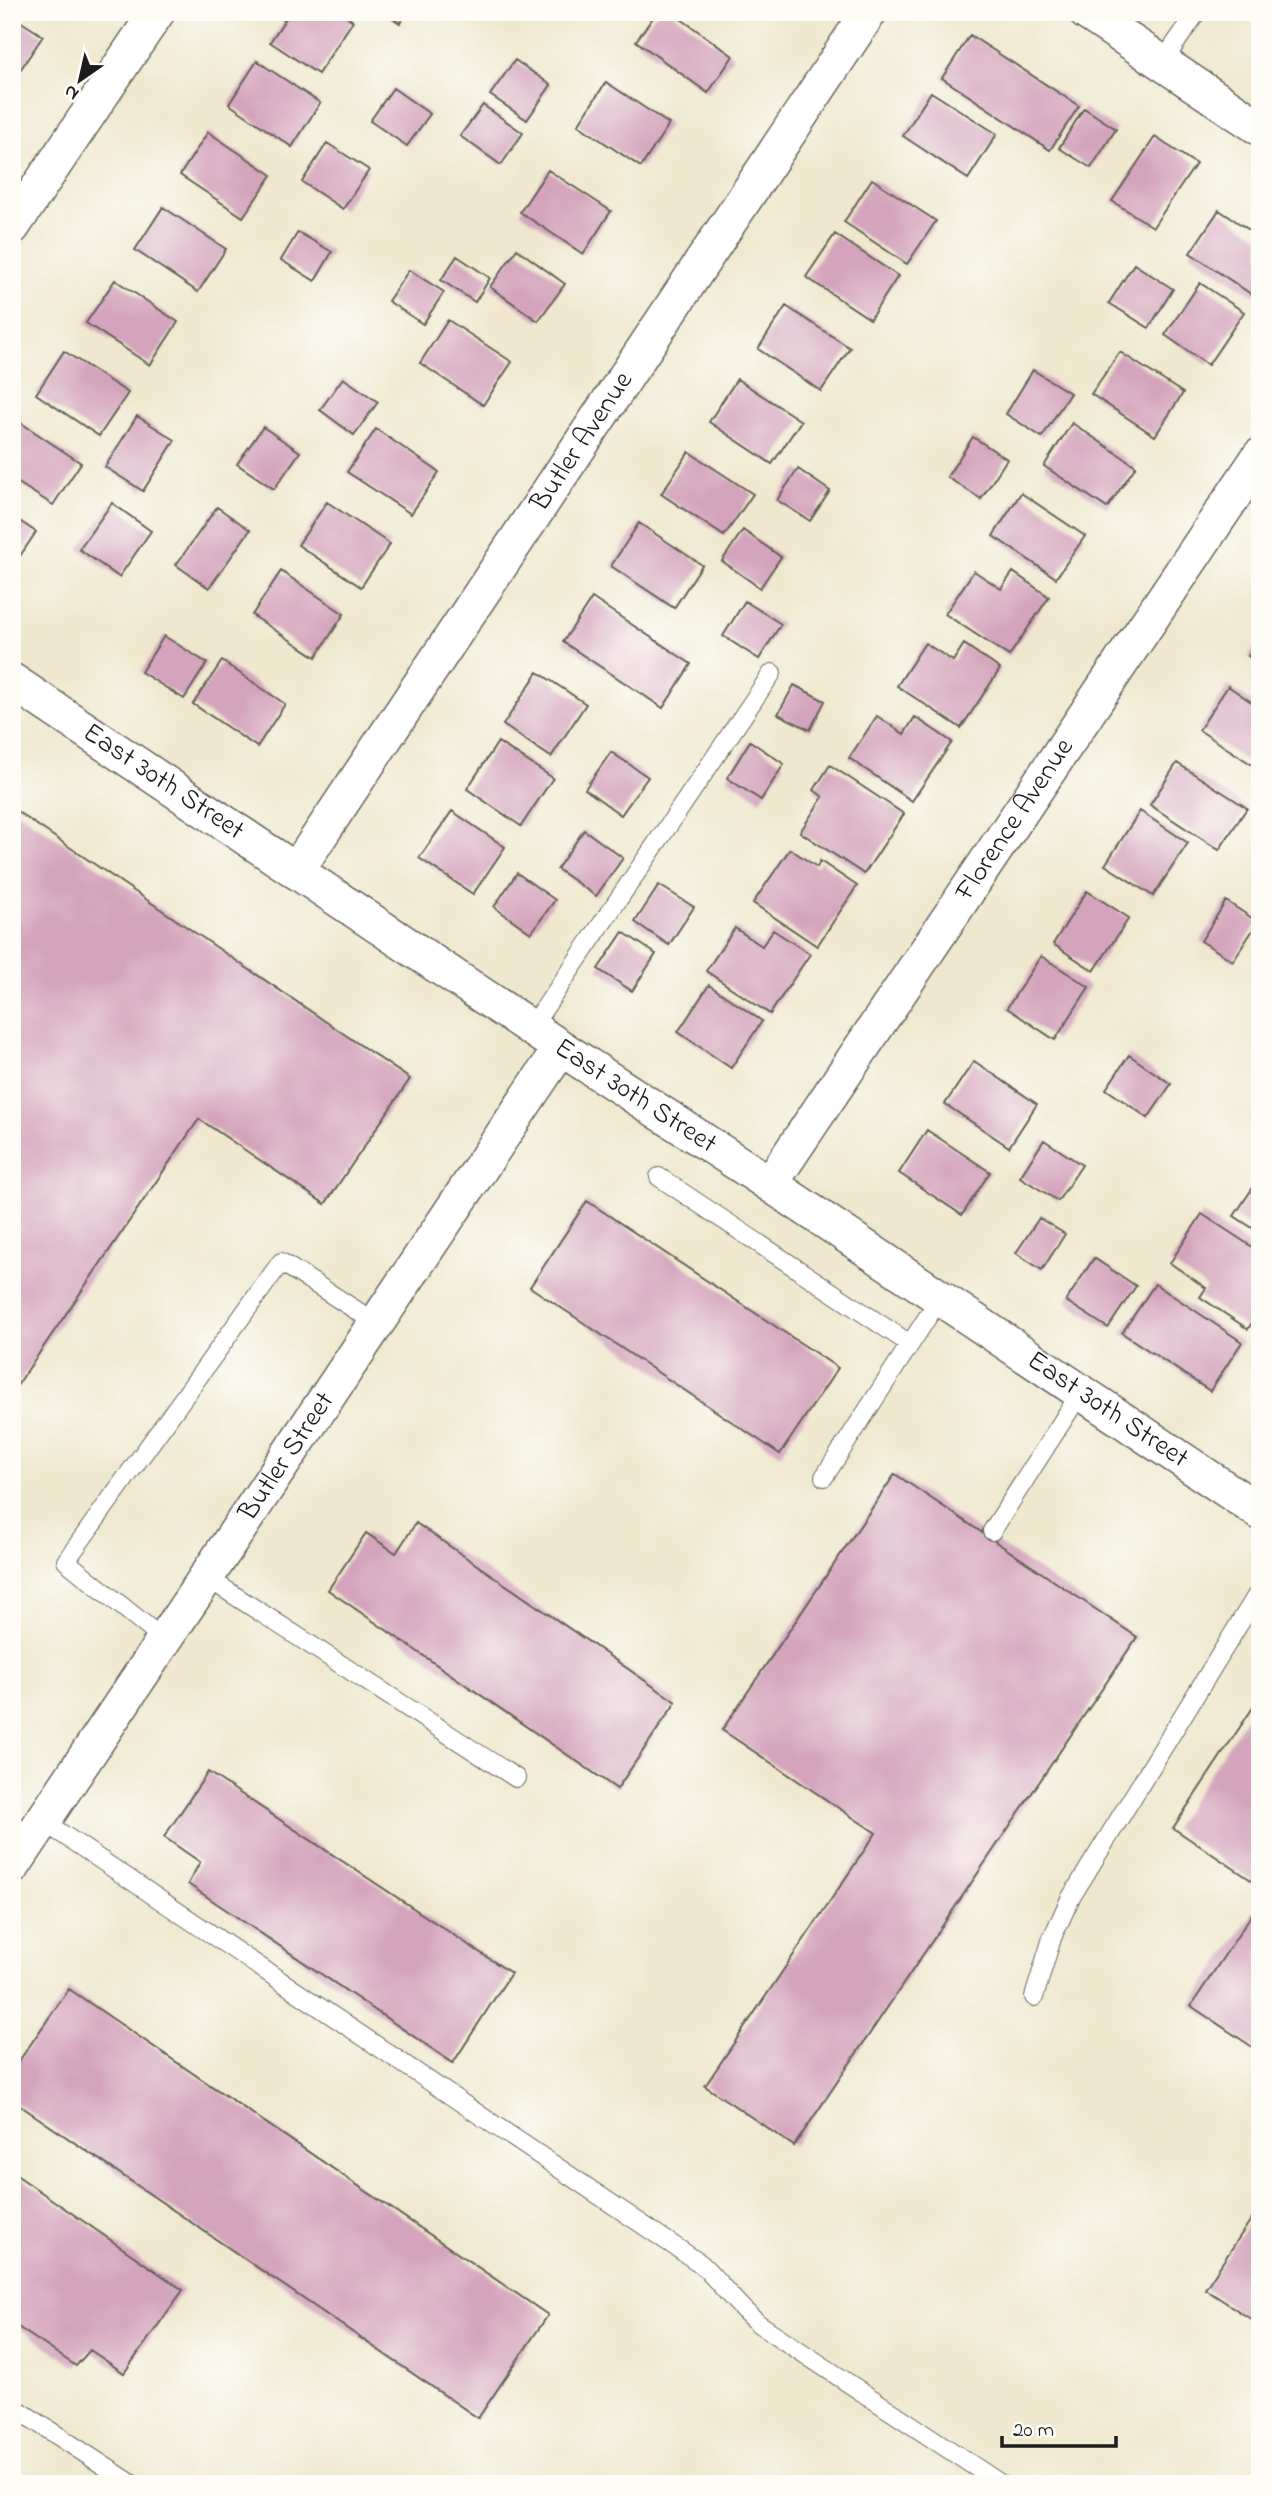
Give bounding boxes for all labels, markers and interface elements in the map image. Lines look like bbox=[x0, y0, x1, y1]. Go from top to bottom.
north arrow bbox=[46, 46, 116, 116]
text: N bbox=[59, 77, 85, 107]
street label: Butler Avenue bbox=[520, 363, 644, 521]
street label: East 30th Street bbox=[74, 713, 252, 851]
street label: Florence Avenue bbox=[945, 730, 1085, 910]
street label: East 30th Street bbox=[546, 1028, 725, 1164]
street label: East 30th Street bbox=[1019, 1341, 1197, 1479]
street label: Butler Street bbox=[228, 1384, 345, 1530]
scale bar bbox=[1002, 2405, 1116, 2449]
text: 20 m bbox=[1013, 2416, 1054, 2446]

